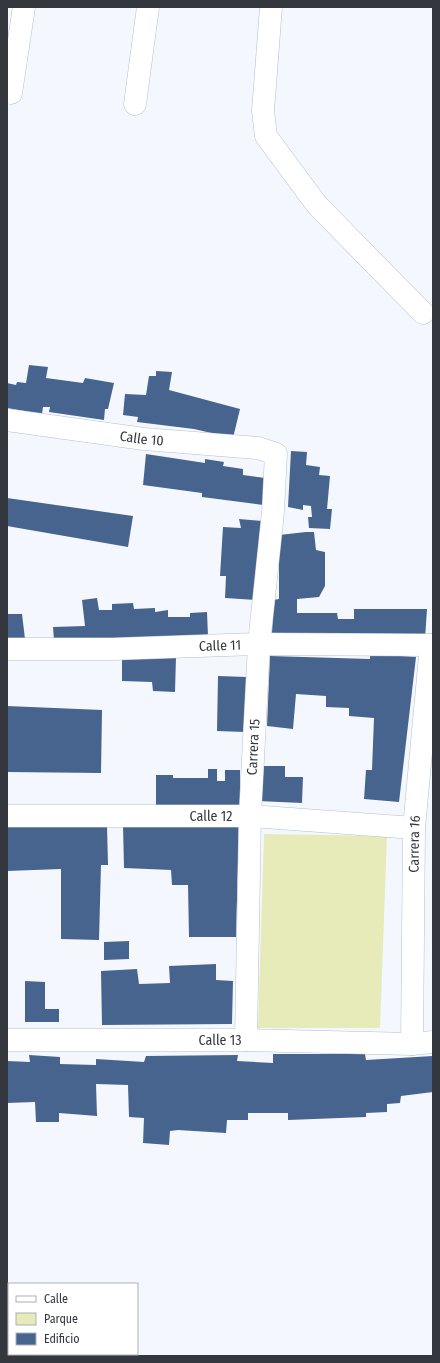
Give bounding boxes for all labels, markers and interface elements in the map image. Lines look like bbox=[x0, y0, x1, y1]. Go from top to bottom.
street label: Calle 10 bbox=[119, 428, 164, 450]
street label: Calle 11 bbox=[199, 637, 241, 655]
street label: Carrera 15 bbox=[244, 718, 263, 776]
street label: Calle 12 bbox=[190, 808, 232, 825]
street label: Carrera 16 bbox=[406, 815, 424, 873]
street label: Calle 13 bbox=[198, 1032, 242, 1049]
legend bbox=[8, 1283, 138, 1355]
text: Calle bbox=[44, 1292, 68, 1306]
text: Parque bbox=[44, 1312, 78, 1326]
text: Edificio bbox=[44, 1332, 80, 1346]

